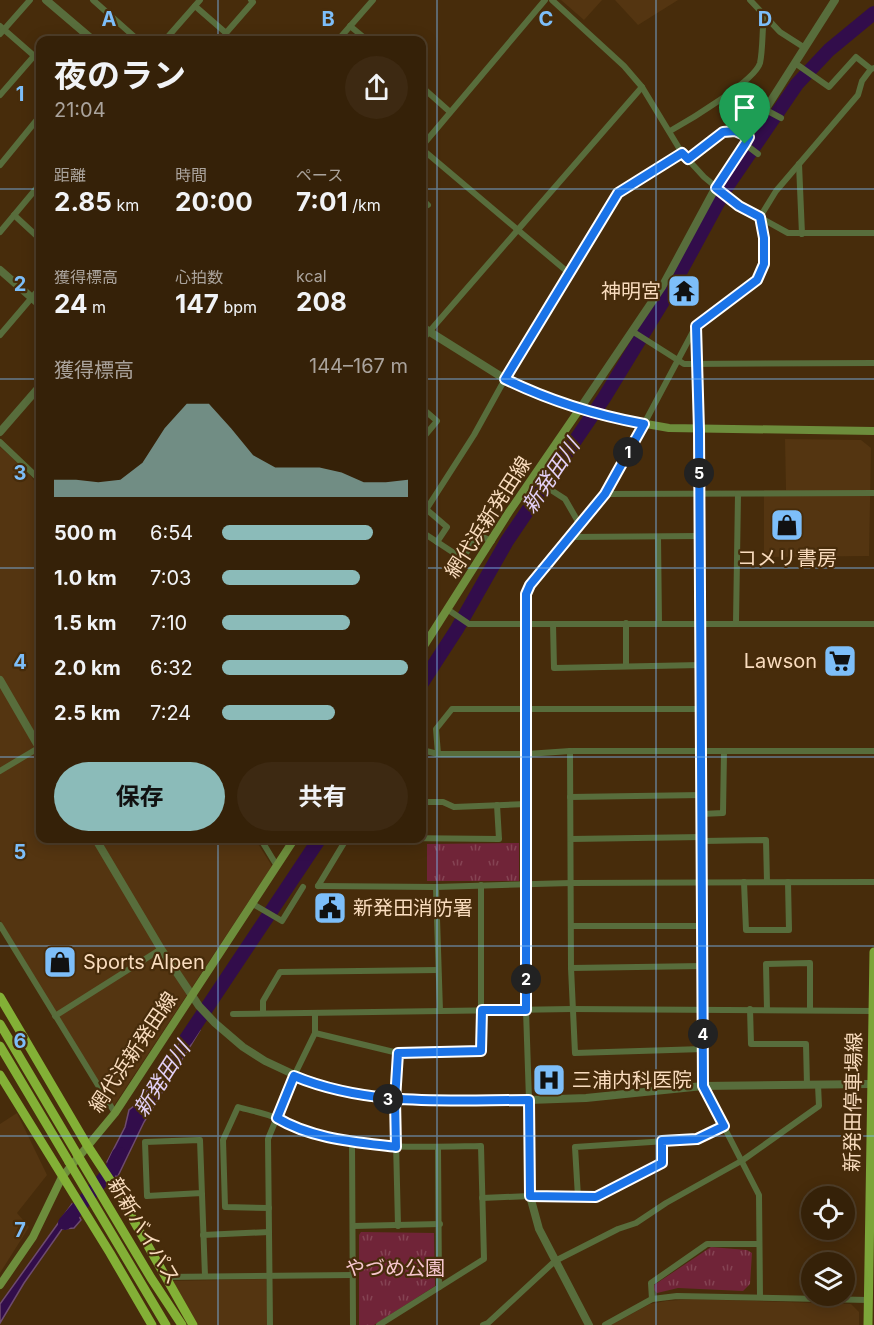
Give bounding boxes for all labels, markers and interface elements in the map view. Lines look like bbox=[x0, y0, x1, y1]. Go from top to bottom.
text: A bbox=[102, 7, 117, 31]
text: B bbox=[321, 7, 335, 31]
text: C bbox=[539, 7, 553, 31]
text: D bbox=[758, 7, 772, 31]
text: 夜のラン bbox=[54, 55, 186, 95]
button: share bbox=[345, 56, 408, 119]
text: 1 bbox=[16, 82, 24, 106]
pin bbox=[719, 82, 770, 144]
icon: arrive bbox=[728, 91, 761, 124]
text: 21:04 bbox=[54, 98, 106, 122]
text: 距離 bbox=[54, 165, 86, 185]
text: 時間 bbox=[175, 165, 207, 185]
text: ペース bbox=[296, 165, 343, 185]
text: 2.85 bbox=[54, 186, 112, 217]
text: 20:00 bbox=[175, 186, 253, 217]
text: 7:01 bbox=[296, 186, 348, 217]
text: km bbox=[112, 195, 139, 215]
text: /km bbox=[348, 195, 381, 215]
text: kcal bbox=[296, 266, 327, 286]
text: 獲得標高 bbox=[54, 267, 118, 287]
text: 心拍数 bbox=[175, 267, 223, 287]
text: 2 bbox=[14, 272, 26, 296]
temple icon: 神明宮 bbox=[666, 273, 702, 309]
place label: 神明宮 bbox=[601, 279, 661, 303]
text: 208 bbox=[296, 286, 347, 317]
text: 24 bbox=[54, 288, 88, 319]
text: 147 bbox=[175, 288, 219, 319]
text: m bbox=[88, 297, 106, 317]
text: bpm bbox=[219, 297, 257, 317]
text: 144–167 m bbox=[309, 354, 408, 378]
text: 獲得標高 bbox=[54, 358, 134, 382]
water label: 新発田川 bbox=[517, 432, 586, 518]
pin: 1 bbox=[613, 437, 643, 467]
text: 1 bbox=[625, 442, 631, 462]
street label: 網代浜新発田線 bbox=[440, 452, 536, 582]
pin: 5 bbox=[684, 458, 714, 488]
text: 3 bbox=[14, 461, 26, 485]
text: 5 bbox=[694, 463, 704, 483]
shop icon: コメリ書房 bbox=[769, 507, 805, 543]
text: 500 m bbox=[54, 521, 117, 545]
text: 6:54 bbox=[150, 521, 193, 545]
place label: コメリ書房 bbox=[737, 546, 837, 570]
text: 1.0 km bbox=[54, 566, 117, 590]
text: 7:03 bbox=[150, 566, 191, 590]
text: 1.5 km bbox=[54, 611, 117, 635]
text: 7:10 bbox=[150, 611, 187, 635]
supermarket icon: Lawson bbox=[822, 643, 858, 679]
place label: Lawson bbox=[744, 649, 817, 673]
text: 4 bbox=[13, 650, 27, 674]
text: 2.0 km bbox=[54, 656, 121, 680]
text: 6:32 bbox=[150, 656, 193, 680]
text: 2.5 km bbox=[54, 701, 121, 725]
text: 7:24 bbox=[150, 701, 191, 725]
button: 保存 bbox=[54, 762, 225, 831]
button: 共有 bbox=[237, 762, 408, 831]
text: 5 bbox=[14, 840, 26, 864]
public building icon: 新発田消防署 bbox=[312, 890, 348, 926]
place label: 新発田消防署 bbox=[353, 896, 473, 920]
shop icon: Sports Alpen bbox=[42, 944, 78, 980]
place label: Sports Alpen bbox=[83, 950, 205, 974]
pin: 2 bbox=[511, 964, 541, 994]
text: 2 bbox=[521, 969, 531, 989]
street label: 網代浜新発田線 bbox=[84, 987, 182, 1117]
pin: 4 bbox=[688, 1019, 718, 1049]
text: 4 bbox=[698, 1024, 708, 1044]
text: 6 bbox=[14, 1029, 27, 1053]
street label: 新発田停車場線 bbox=[840, 1032, 866, 1172]
water label: 新発田川 bbox=[128, 1035, 196, 1121]
hospital icon: 三浦内科医院 bbox=[531, 1062, 567, 1098]
place label: 三浦内科医院 bbox=[572, 1068, 692, 1092]
pin: 3 bbox=[373, 1084, 403, 1114]
text: 3 bbox=[383, 1089, 393, 1109]
street label: 新新バイパス bbox=[103, 1174, 185, 1288]
map controls bbox=[801, 1186, 855, 1306]
button: locate bbox=[801, 1186, 855, 1240]
text: 7 bbox=[14, 1218, 26, 1242]
button: layers bbox=[801, 1252, 855, 1306]
park label: やづめ公園 bbox=[345, 1256, 445, 1280]

